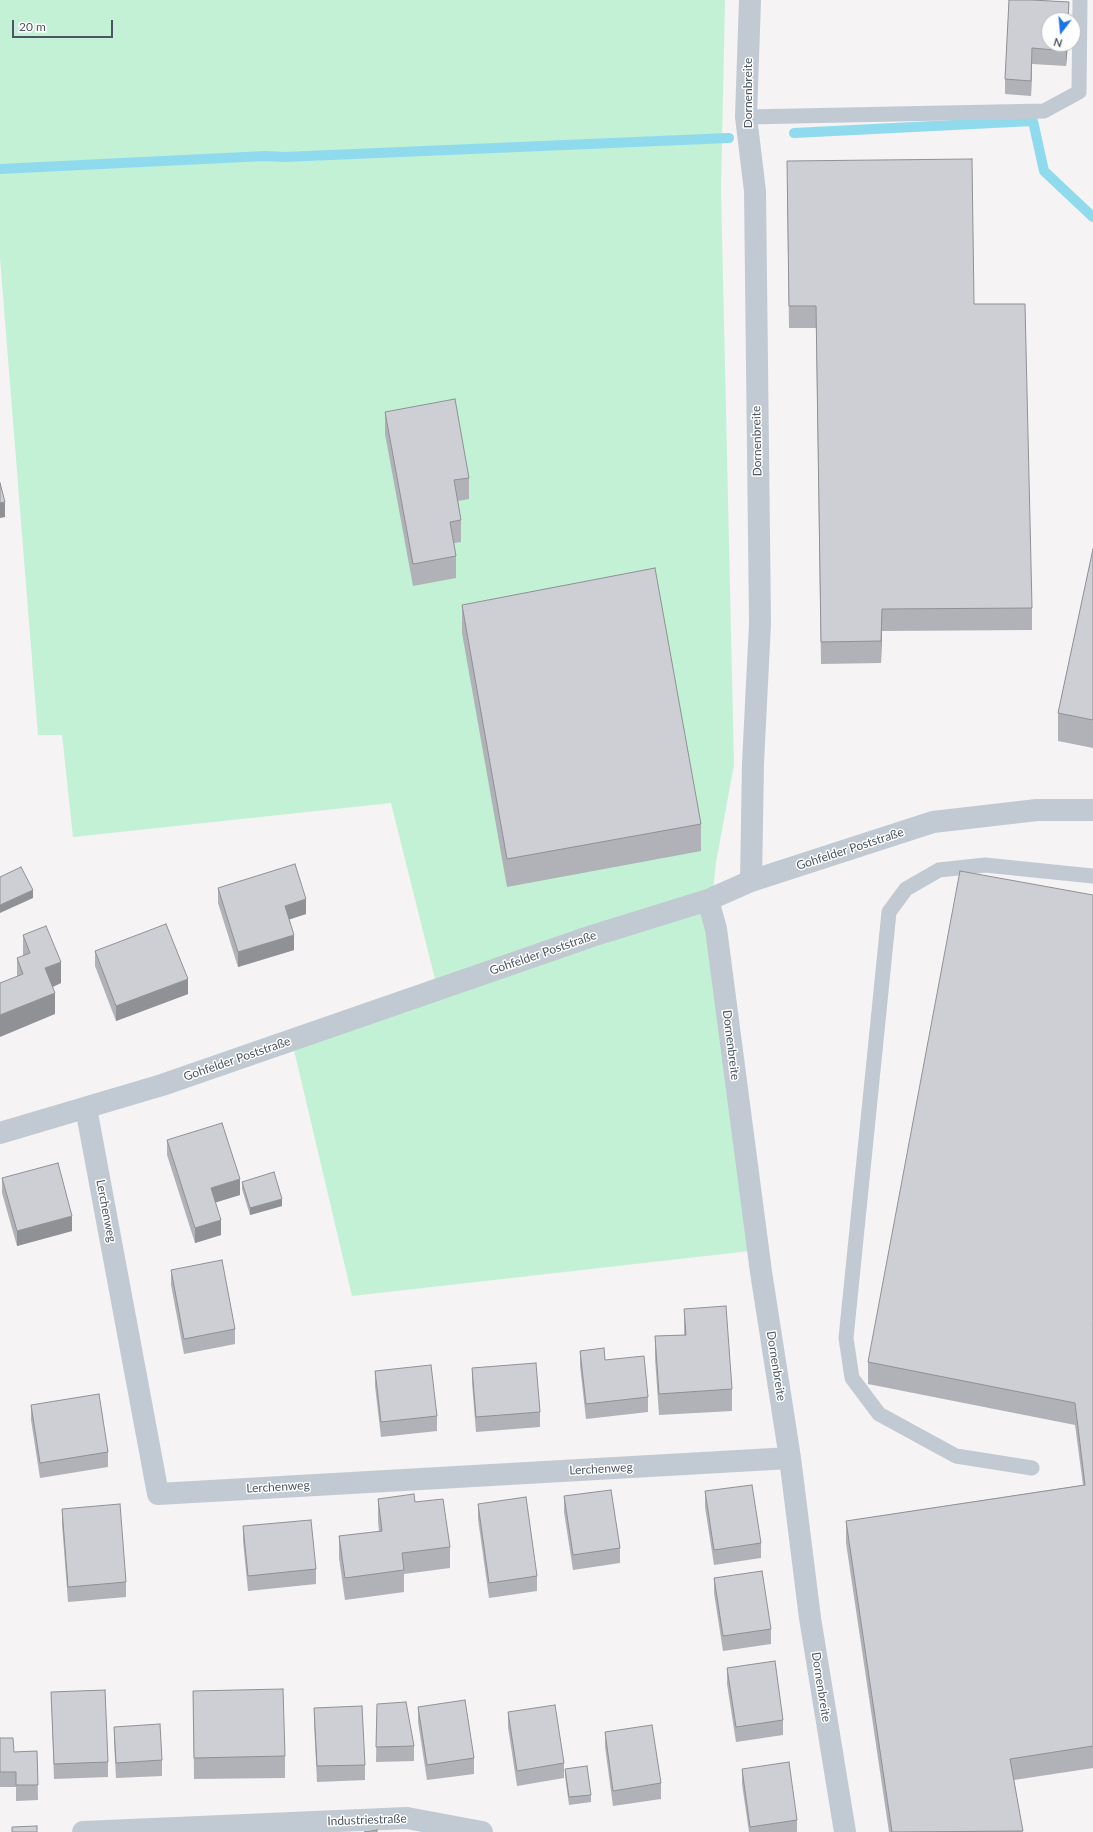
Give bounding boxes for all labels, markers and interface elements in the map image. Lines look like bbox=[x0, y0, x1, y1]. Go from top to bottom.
scale bar bbox=[14, 12, 115, 38]
north arrow bbox=[1041, 12, 1081, 52]
text: 20 m bbox=[19, 19, 46, 34]
text: N bbox=[1052, 36, 1064, 50]
street label: Dornenbreite bbox=[741, 58, 755, 128]
street label: Dornenbreite bbox=[749, 406, 765, 476]
street label: Gohfelder Poststraße bbox=[795, 825, 905, 873]
street label: Gohfelder Poststraße bbox=[488, 928, 598, 978]
street label: Dornenbreite bbox=[720, 1009, 742, 1081]
street label: Gohfelder Poststraße bbox=[182, 1034, 292, 1084]
street label: Lerchenweg bbox=[93, 1178, 119, 1244]
street label: Dornenbreite bbox=[763, 1330, 789, 1402]
street label: Lerchenweg bbox=[569, 1460, 633, 1478]
street label: Lerchenweg bbox=[246, 1478, 310, 1496]
street label: Dornenbreite bbox=[808, 1651, 834, 1723]
street label: Industriestraße bbox=[327, 1811, 407, 1829]

